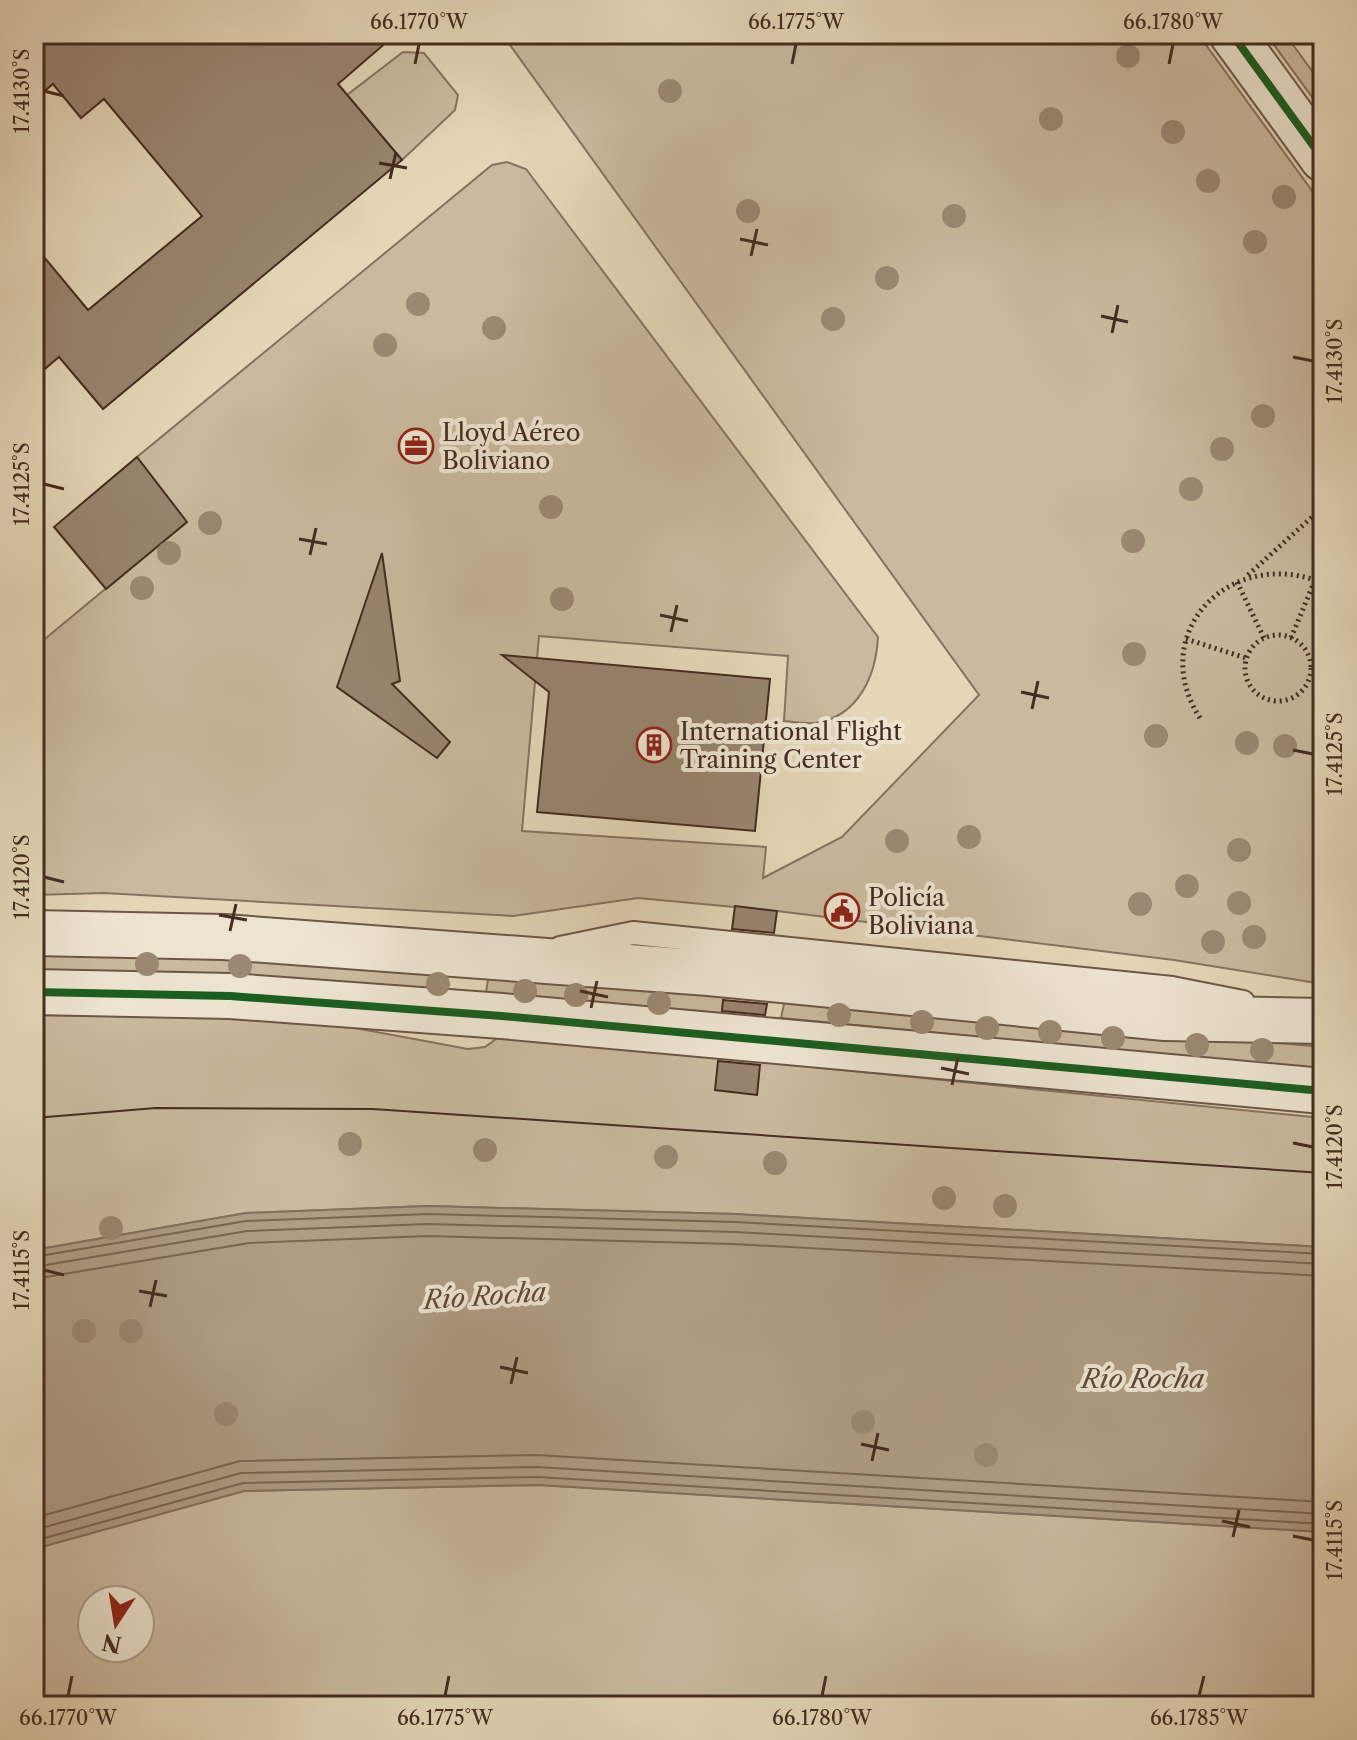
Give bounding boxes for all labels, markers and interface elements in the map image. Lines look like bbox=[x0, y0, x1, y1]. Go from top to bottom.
text: 66.1770°W bbox=[370, 10, 469, 34]
text: 66.1775°W bbox=[748, 10, 845, 34]
text: 66.1780°W bbox=[1123, 10, 1224, 34]
text: 17.4130°S bbox=[10, 49, 34, 133]
text: 17.4130°S bbox=[1323, 319, 1347, 403]
place label: Lloyd Aéreo Boliviano bbox=[442, 418, 580, 475]
office icon: Lloyd Aéreo Boliviano bbox=[397, 427, 435, 465]
text: 17.4125°S bbox=[10, 442, 34, 526]
text: 17.4125°S bbox=[1323, 712, 1347, 796]
place label: International Flight Training Center bbox=[680, 717, 902, 774]
building icon: International Flight Training Center bbox=[635, 726, 673, 764]
text: 17.4120°S bbox=[10, 834, 34, 920]
place label: Policía Boliviana bbox=[868, 883, 975, 940]
public building icon: Policía Boliviana bbox=[823, 892, 861, 930]
text: 17.4120°S bbox=[1323, 1104, 1347, 1190]
text: 17.4115°S bbox=[10, 1230, 34, 1310]
water label: Río Rocha bbox=[421, 1276, 548, 1316]
water label: Río Rocha bbox=[1080, 1363, 1205, 1395]
text: 17.4115°S bbox=[1323, 1500, 1347, 1580]
north arrow bbox=[76, 1584, 156, 1664]
text: N bbox=[100, 1628, 124, 1658]
text: 66.1770°W bbox=[19, 1706, 118, 1730]
text: 66.1775°W bbox=[397, 1706, 494, 1730]
text: 66.1780°W bbox=[772, 1706, 873, 1730]
text: 66.1785°W bbox=[1150, 1706, 1249, 1730]

